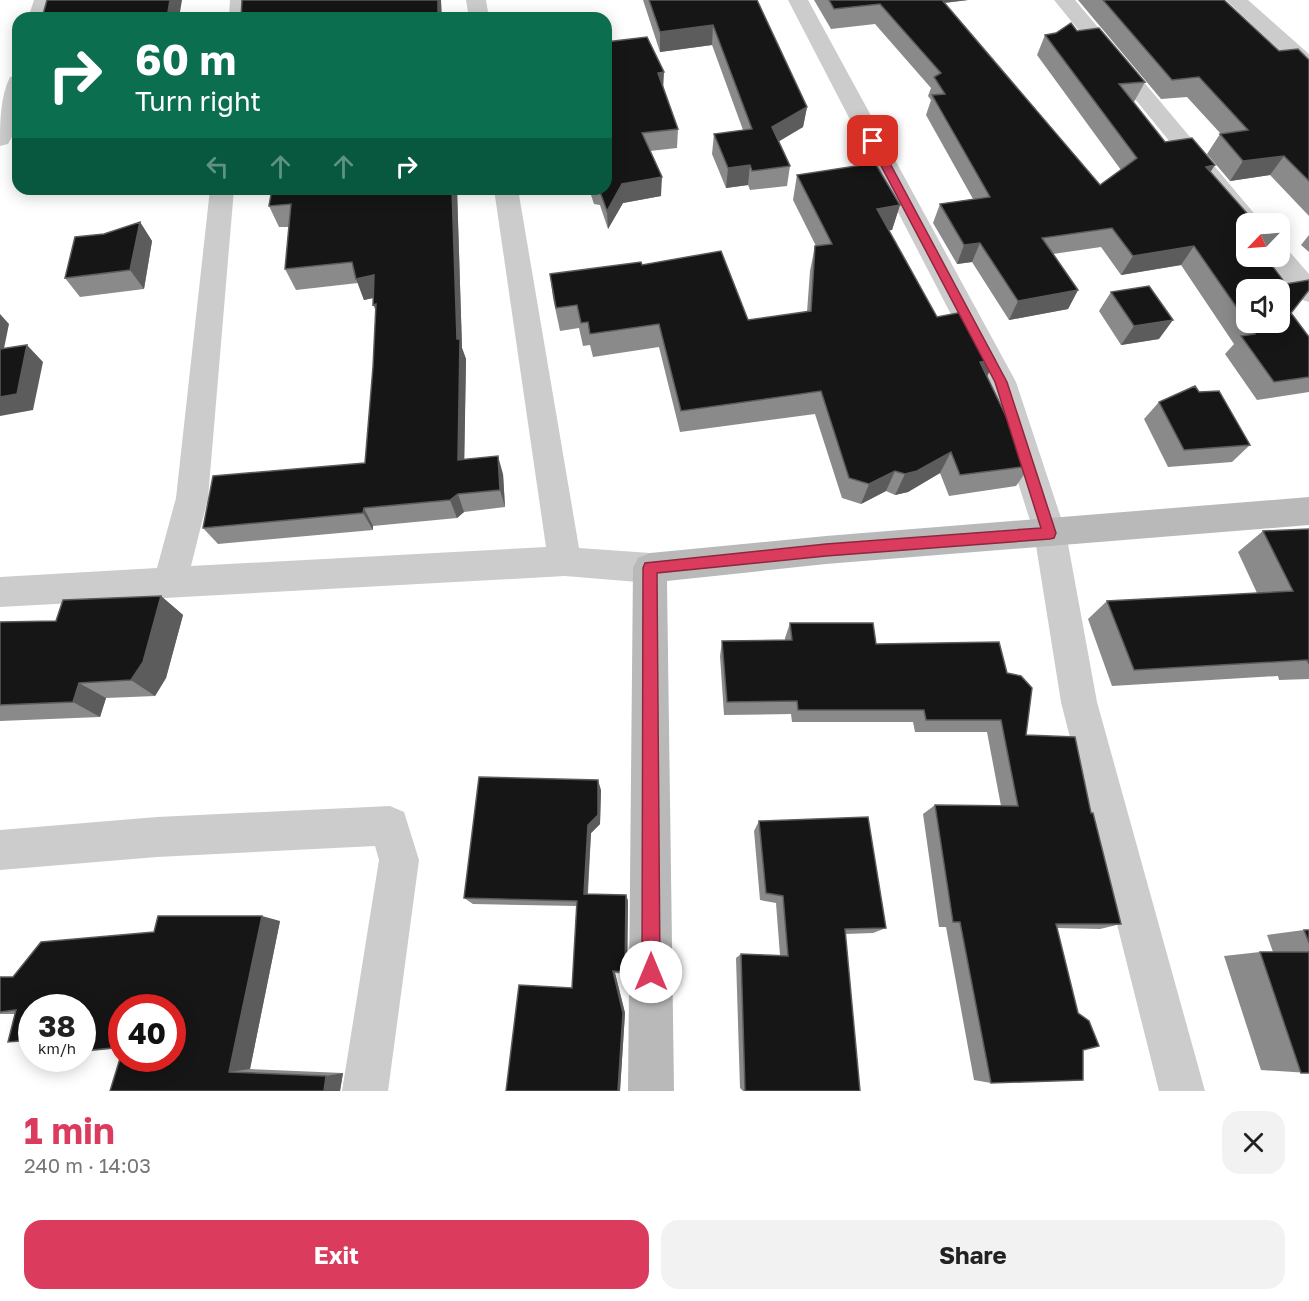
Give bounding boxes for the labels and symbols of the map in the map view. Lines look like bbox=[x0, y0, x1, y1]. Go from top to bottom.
pin bbox=[847, 115, 898, 166]
north arrow bbox=[1236, 213, 1290, 267]
position arrow bbox=[619, 940, 683, 1004]
speed limit sign: 40 bbox=[108, 994, 186, 1072]

